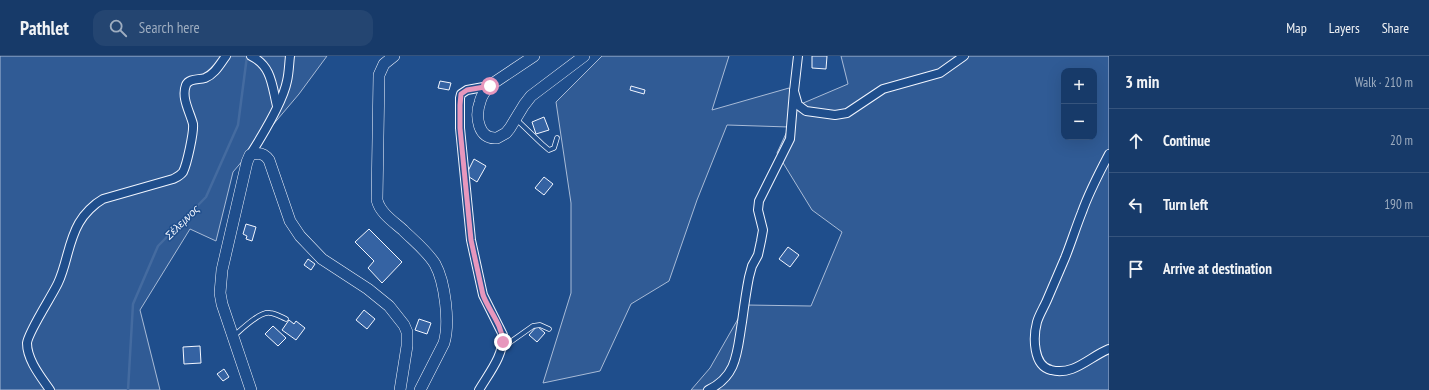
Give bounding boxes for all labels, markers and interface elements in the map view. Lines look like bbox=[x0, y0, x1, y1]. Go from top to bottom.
search box bbox=[93, 10, 373, 46]
text: Pathlet bbox=[20, 16, 69, 40]
icon: search bbox=[107, 17, 129, 39]
text: Search here bbox=[139, 18, 200, 37]
text: Map bbox=[1286, 19, 1307, 37]
text: Layers bbox=[1329, 19, 1360, 37]
text: Share bbox=[1382, 19, 1409, 37]
map controls bbox=[1061, 68, 1097, 140]
button: + bbox=[1061, 68, 1097, 104]
text: 3 min bbox=[1125, 71, 1159, 93]
text: Walk · 210 m bbox=[1355, 74, 1413, 91]
route start bbox=[481, 77, 499, 95]
button: − bbox=[1061, 104, 1097, 140]
icon: ahead bbox=[1125, 130, 1147, 152]
text: Continue bbox=[1163, 131, 1210, 150]
text: 20 m bbox=[1390, 132, 1413, 149]
icon: left bbox=[1125, 194, 1147, 216]
text: Turn left bbox=[1163, 195, 1208, 214]
text: 190 m bbox=[1384, 196, 1413, 213]
water label: Σέλεμνος bbox=[161, 201, 203, 243]
icon: arrive bbox=[1125, 258, 1147, 280]
text: Arrive at destination bbox=[1163, 259, 1272, 278]
route end bbox=[494, 333, 512, 351]

